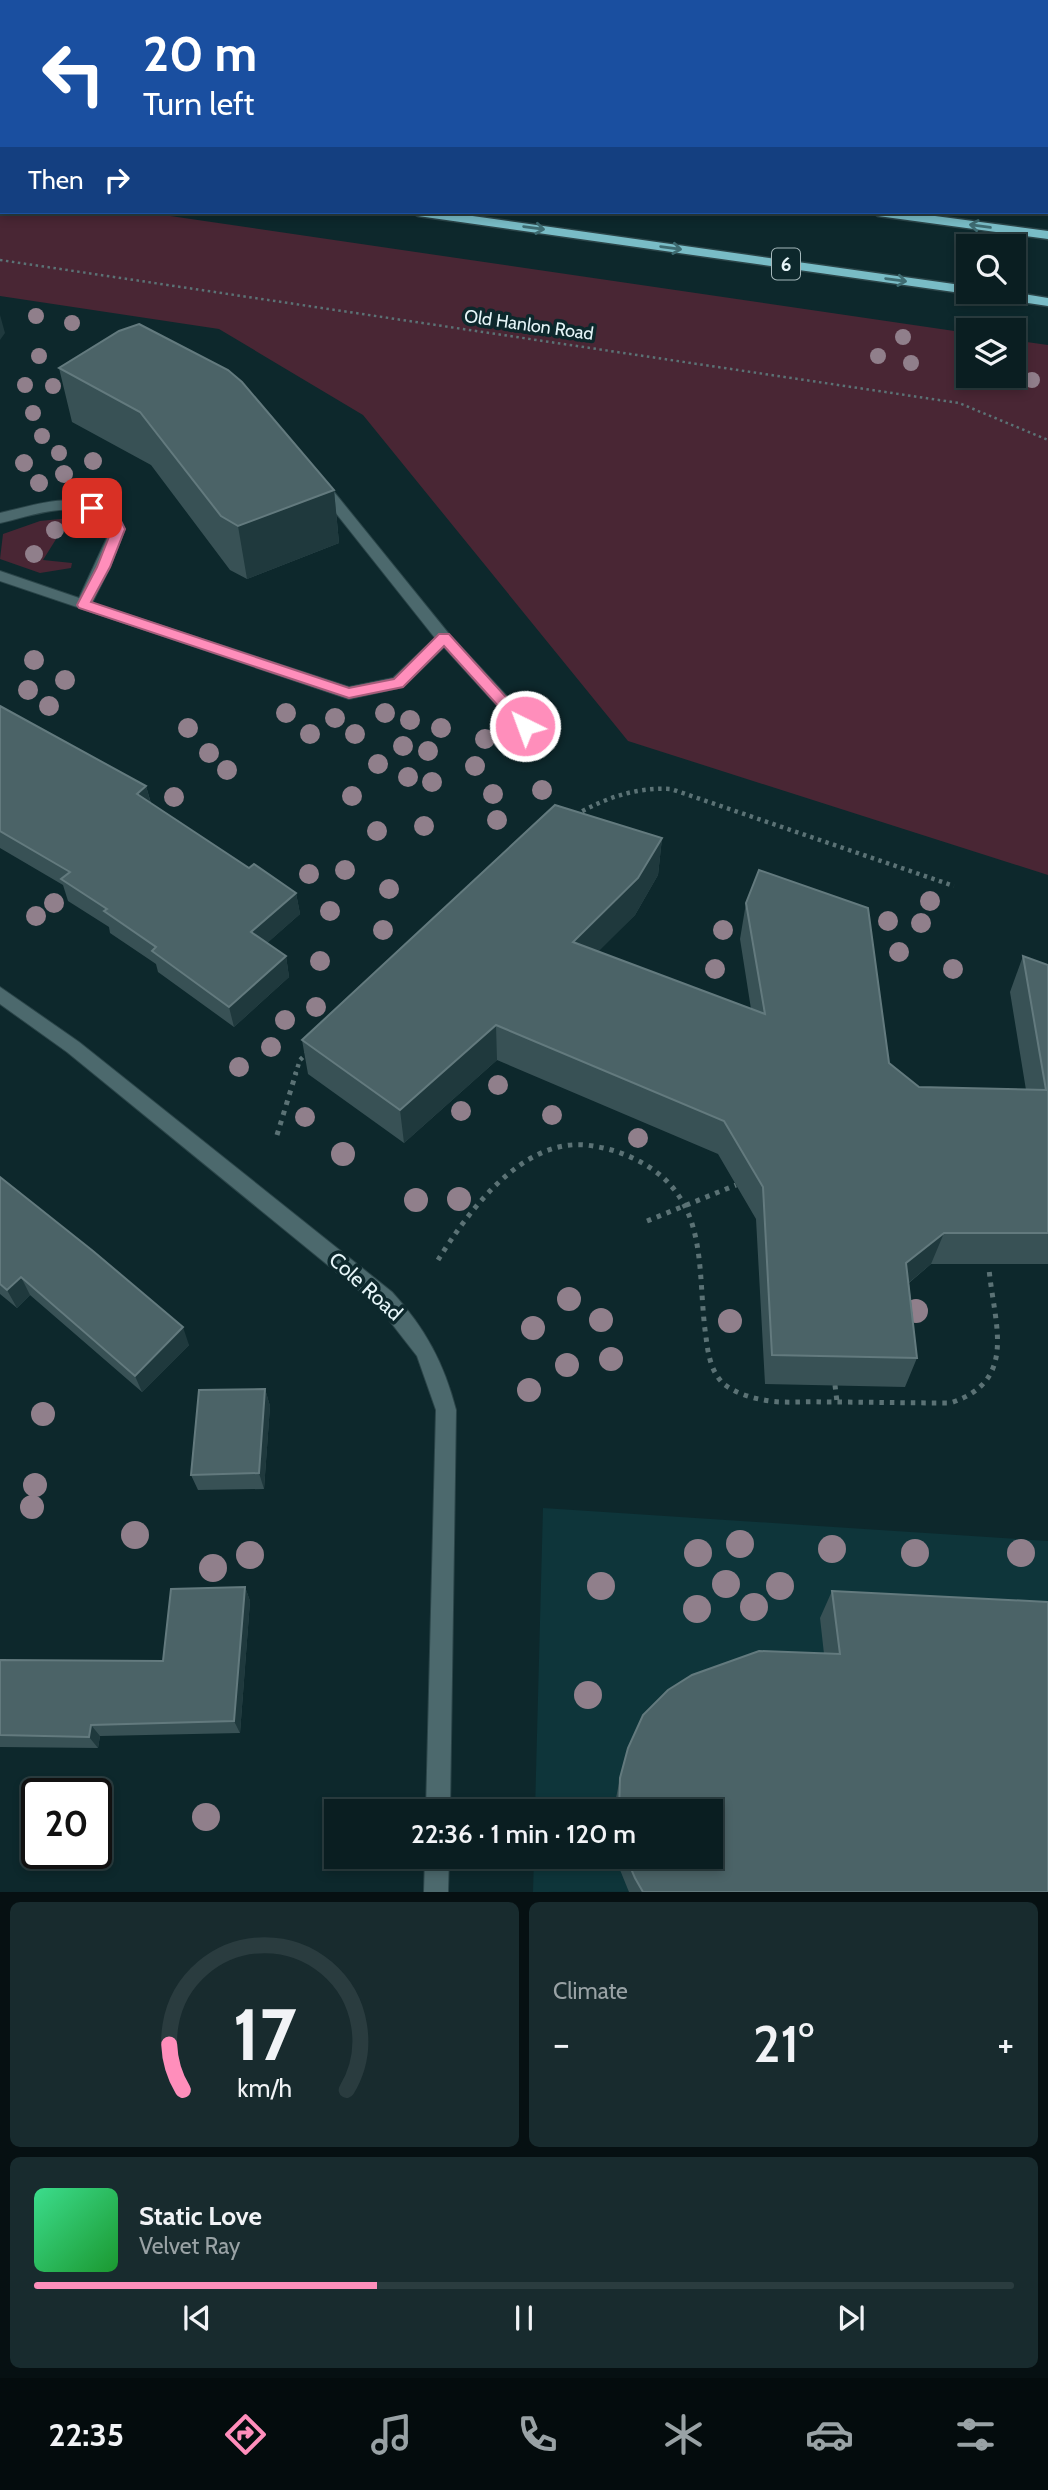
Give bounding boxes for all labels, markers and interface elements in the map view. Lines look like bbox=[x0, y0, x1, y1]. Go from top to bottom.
text: 20 m bbox=[143, 24, 257, 83]
icon: left bbox=[28, 28, 119, 119]
text: Turn left bbox=[143, 84, 254, 123]
icon: right bbox=[98, 161, 136, 199]
text: Then bbox=[28, 164, 84, 196]
one-way arrow bbox=[970, 219, 992, 232]
one-way arrow bbox=[522, 222, 545, 235]
map controls bbox=[956, 234, 1026, 388]
button: search bbox=[956, 234, 1026, 304]
one-way arrow bbox=[659, 242, 682, 255]
road number: 6 bbox=[772, 248, 800, 280]
one-way arrow bbox=[884, 274, 907, 287]
street label: Old Hanlon Road bbox=[463, 305, 595, 345]
button: layers bbox=[956, 318, 1026, 388]
pin bbox=[62, 478, 122, 538]
icon: arrive bbox=[73, 489, 111, 527]
position arrow bbox=[488, 689, 562, 763]
street label: Cole Road bbox=[324, 1247, 408, 1325]
speed limit sign: 20 bbox=[21, 1778, 112, 1869]
text: 22:36 · 1 min · 120 m bbox=[411, 1818, 636, 1850]
text: Climate bbox=[553, 1977, 628, 2005]
text: 17 bbox=[233, 1991, 297, 2079]
text: 21° bbox=[753, 2012, 814, 2075]
text: − bbox=[553, 2020, 570, 2067]
text: + bbox=[997, 2020, 1014, 2067]
text: km/h bbox=[237, 2073, 292, 2103]
text: Static Love bbox=[139, 2200, 262, 2232]
text: Velvet Ray bbox=[139, 2232, 240, 2260]
icon: previous bbox=[178, 2299, 216, 2337]
icon: pause bbox=[505, 2299, 543, 2337]
icon: next bbox=[832, 2299, 870, 2337]
icon: directions bbox=[221, 2410, 270, 2459]
icon: music bbox=[367, 2410, 416, 2459]
icon: phone bbox=[513, 2410, 562, 2459]
icon: climate bbox=[659, 2410, 708, 2459]
icon: car bbox=[805, 2410, 854, 2459]
icon: filters bbox=[951, 2410, 1000, 2459]
text: 22:35 bbox=[48, 2415, 124, 2454]

